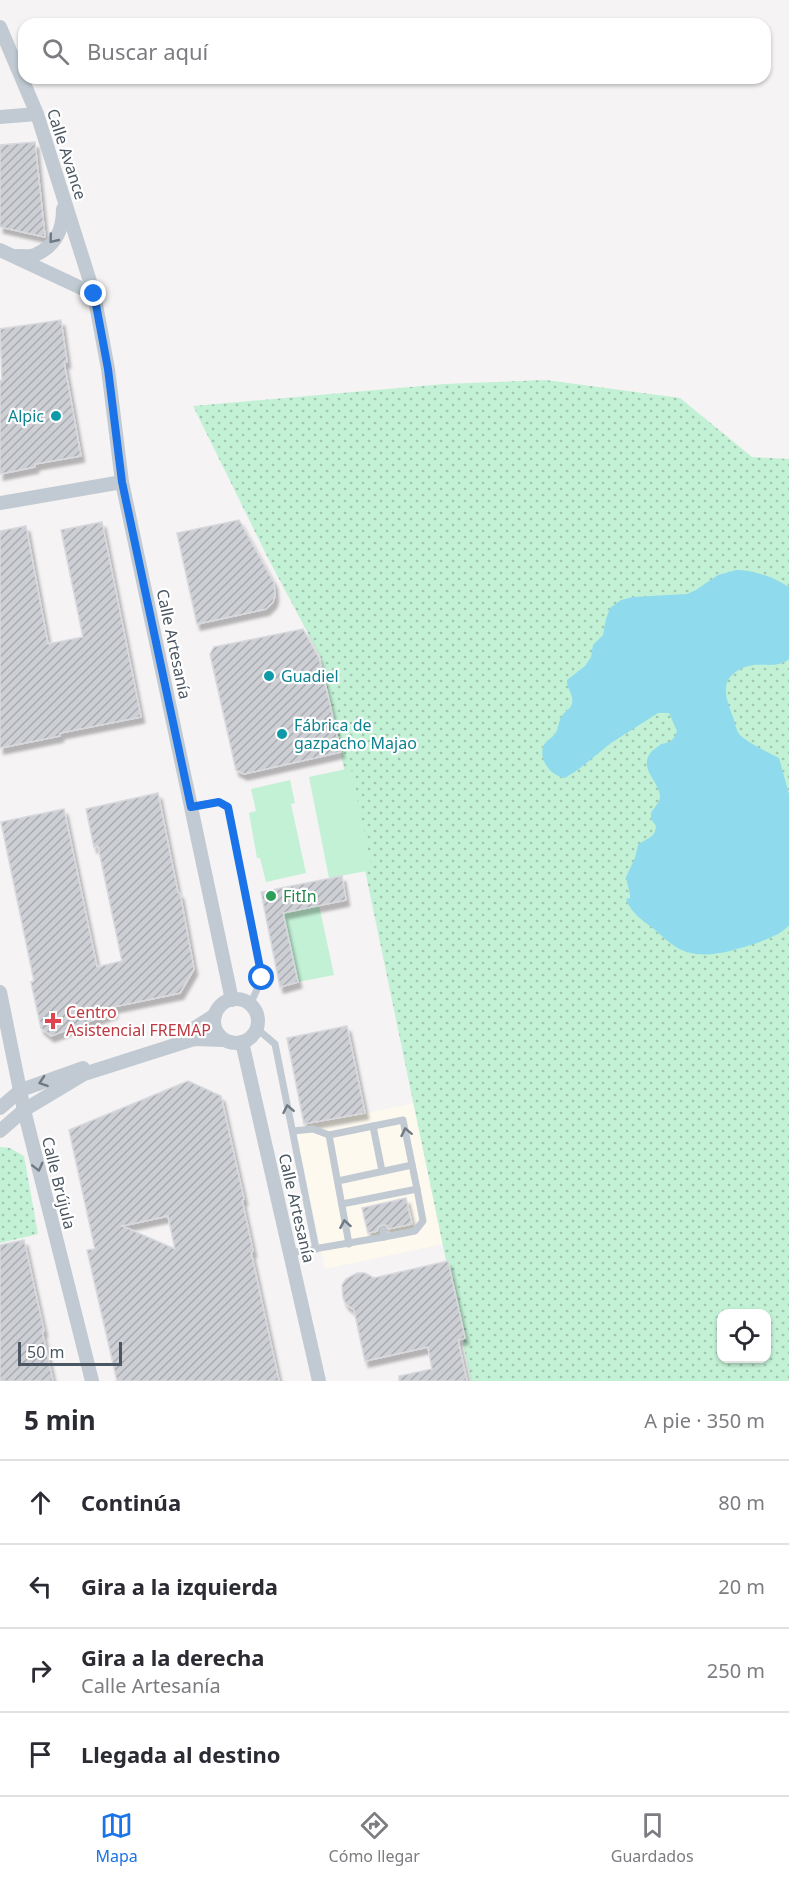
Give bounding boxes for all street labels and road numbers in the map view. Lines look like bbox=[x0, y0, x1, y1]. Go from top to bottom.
street label: Calle Avance bbox=[42, 106, 92, 202]
street label: Calle Artesanía bbox=[152, 587, 196, 701]
street label: Calle Brújula bbox=[37, 1134, 81, 1232]
street label: Calle Artesanía bbox=[274, 1151, 320, 1265]

